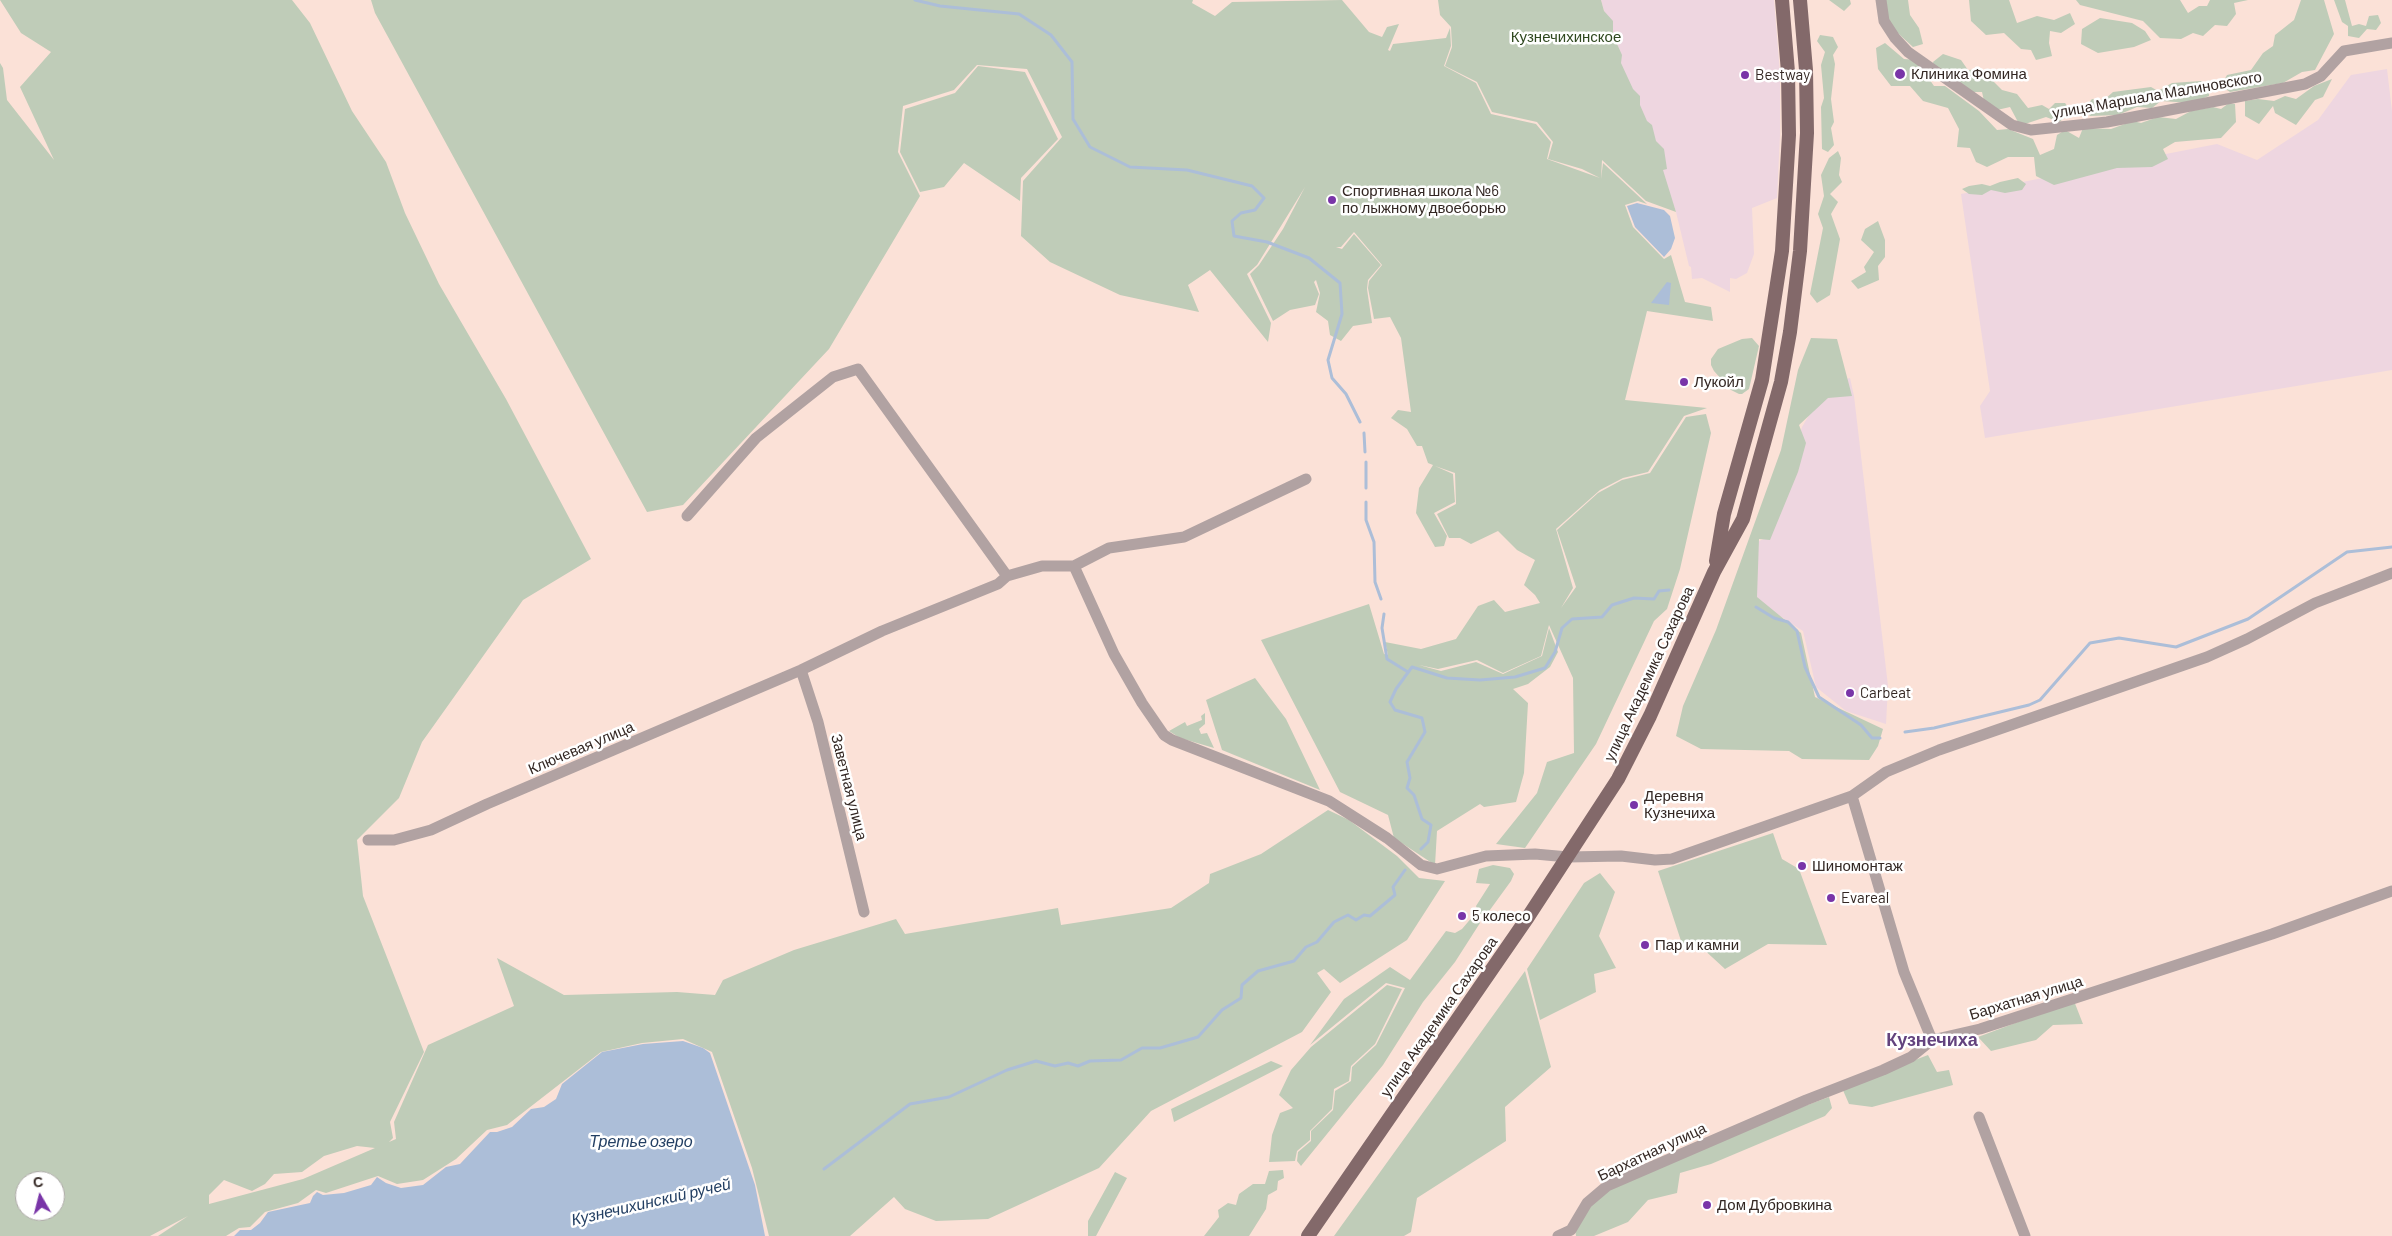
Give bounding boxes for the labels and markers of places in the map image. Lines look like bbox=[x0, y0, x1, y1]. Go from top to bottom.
place label: Клиника Фомина bbox=[1911, 65, 2027, 83]
place label: Bestway bbox=[1755, 66, 1810, 84]
marker: Клиника Фомина bbox=[1893, 67, 1907, 81]
marker: Bestway bbox=[1739, 69, 1751, 81]
place label: Спортивная школа №6 по лыжному двоеборью bbox=[1342, 182, 1506, 217]
marker: Спортивная школа №6 по лыжному двоеборью bbox=[1326, 194, 1338, 206]
place label: Лукойл bbox=[1694, 373, 1744, 391]
marker: Лукойл bbox=[1678, 376, 1690, 388]
place label: Carbeat bbox=[1860, 684, 1911, 702]
marker: Carbeat bbox=[1844, 687, 1856, 699]
place label: Деревня Кузнечиха bbox=[1644, 787, 1715, 822]
marker: Деревня Кузнечиха bbox=[1628, 799, 1640, 811]
place label: Шиномонтаж bbox=[1812, 857, 1903, 875]
marker: Шиномонтаж bbox=[1796, 860, 1808, 872]
place label: Evareal bbox=[1841, 889, 1889, 907]
marker: Evareal bbox=[1825, 892, 1837, 904]
place label: 5 колесо bbox=[1472, 907, 1531, 925]
marker: 5 колесо bbox=[1456, 910, 1468, 922]
place label: Пар и камни bbox=[1655, 936, 1739, 954]
marker: Пар и камни bbox=[1639, 939, 1651, 951]
place label: Дом Дубровкина bbox=[1717, 1196, 1832, 1214]
marker: Дом Дубровкина bbox=[1701, 1199, 1713, 1211]

